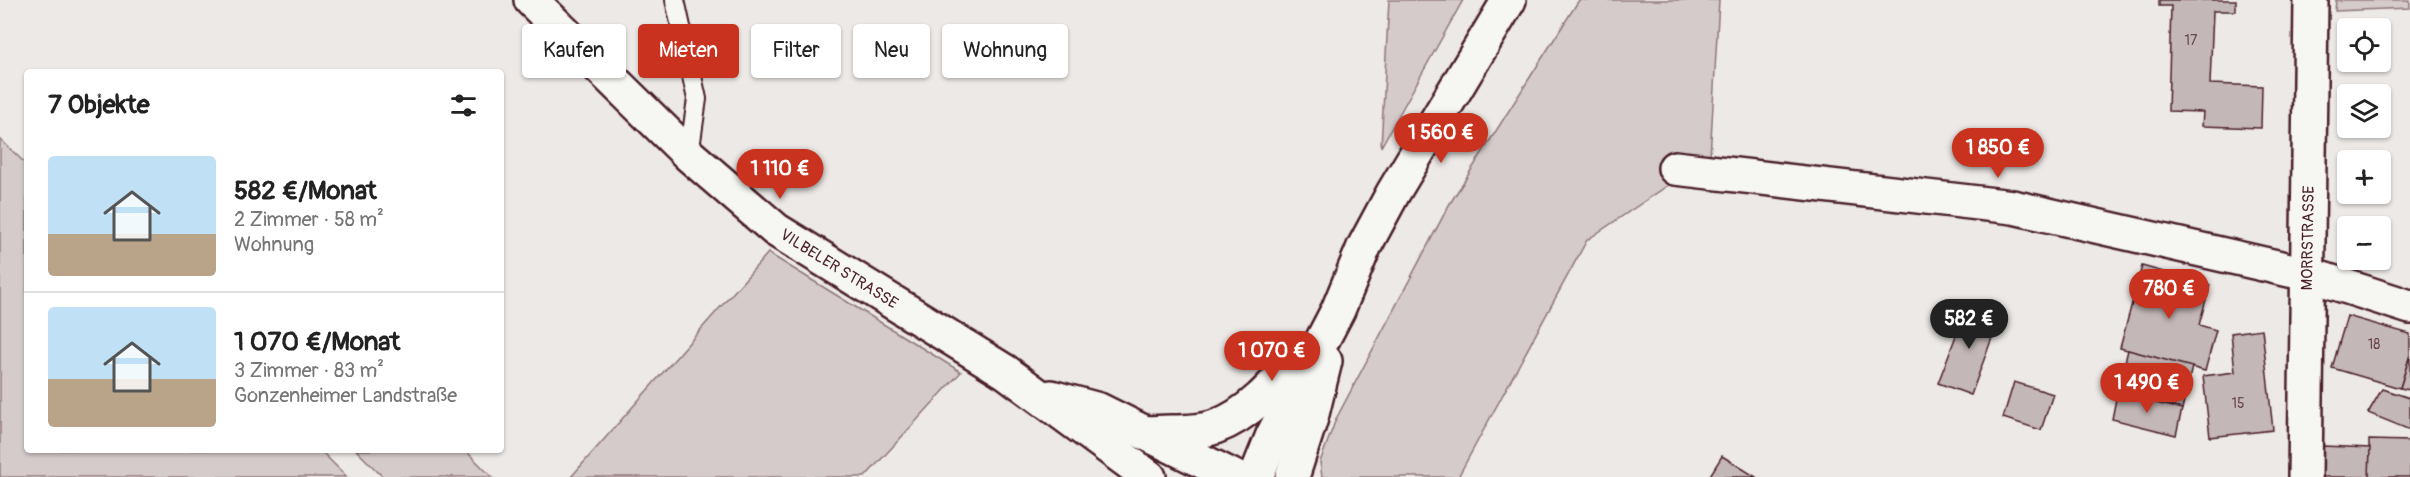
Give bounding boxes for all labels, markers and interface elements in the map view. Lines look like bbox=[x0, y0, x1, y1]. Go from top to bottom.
map controls bbox=[2337, 18, 2391, 270]
button: locate bbox=[2337, 18, 2391, 72]
chip: Kaufen bbox=[522, 24, 626, 78]
chip: Mieten bbox=[638, 24, 739, 78]
chip: Filter bbox=[751, 24, 841, 78]
chip: Neu bbox=[853, 24, 930, 78]
chip: Wohnung bbox=[942, 24, 1068, 78]
house number: 17 bbox=[2185, 32, 2198, 49]
button: layers bbox=[2337, 84, 2391, 138]
text: 7 Objekte bbox=[48, 89, 150, 121]
icon: filters bbox=[447, 89, 480, 122]
pin: 1 560 € bbox=[1386, 113, 1496, 164]
text: 1 560 € bbox=[1408, 120, 1474, 145]
pin: 1 850 € bbox=[1943, 128, 2053, 179]
text: 1 850 € bbox=[1966, 135, 2030, 160]
pin: 1 110 € bbox=[725, 149, 835, 200]
button: + bbox=[2337, 150, 2391, 204]
text: 1 110 € bbox=[751, 156, 810, 181]
text: 582 €/Monat bbox=[234, 175, 377, 207]
icon: home bbox=[96, 180, 168, 252]
street label: MORRSTRASSE bbox=[2297, 185, 2319, 291]
text: 2 Zimmer · 58 m² bbox=[234, 207, 384, 232]
button: − bbox=[2337, 216, 2391, 270]
street label: VILBELER STRASSE bbox=[776, 225, 902, 313]
text: Wohnung bbox=[234, 232, 314, 257]
pin: 780 € bbox=[2127, 269, 2211, 320]
text: 780 € bbox=[2143, 276, 2195, 301]
pin: 582 € bbox=[1927, 299, 2011, 350]
text: 582 € bbox=[1944, 306, 1994, 331]
text: 1 070 €/Monat bbox=[234, 326, 400, 358]
icon: home bbox=[96, 331, 168, 403]
pin: 1 070 € bbox=[1217, 331, 1327, 382]
house number: 18 bbox=[2368, 336, 2380, 353]
text: 1 070 € bbox=[1238, 338, 1306, 363]
text: 3 Zimmer · 83 m² bbox=[234, 358, 384, 383]
pin: 1 490 € bbox=[2092, 363, 2202, 414]
text: 1 490 € bbox=[2114, 370, 2180, 395]
text: Gonzenheimer Landstraße bbox=[234, 383, 457, 408]
house number: 15 bbox=[2231, 395, 2245, 412]

